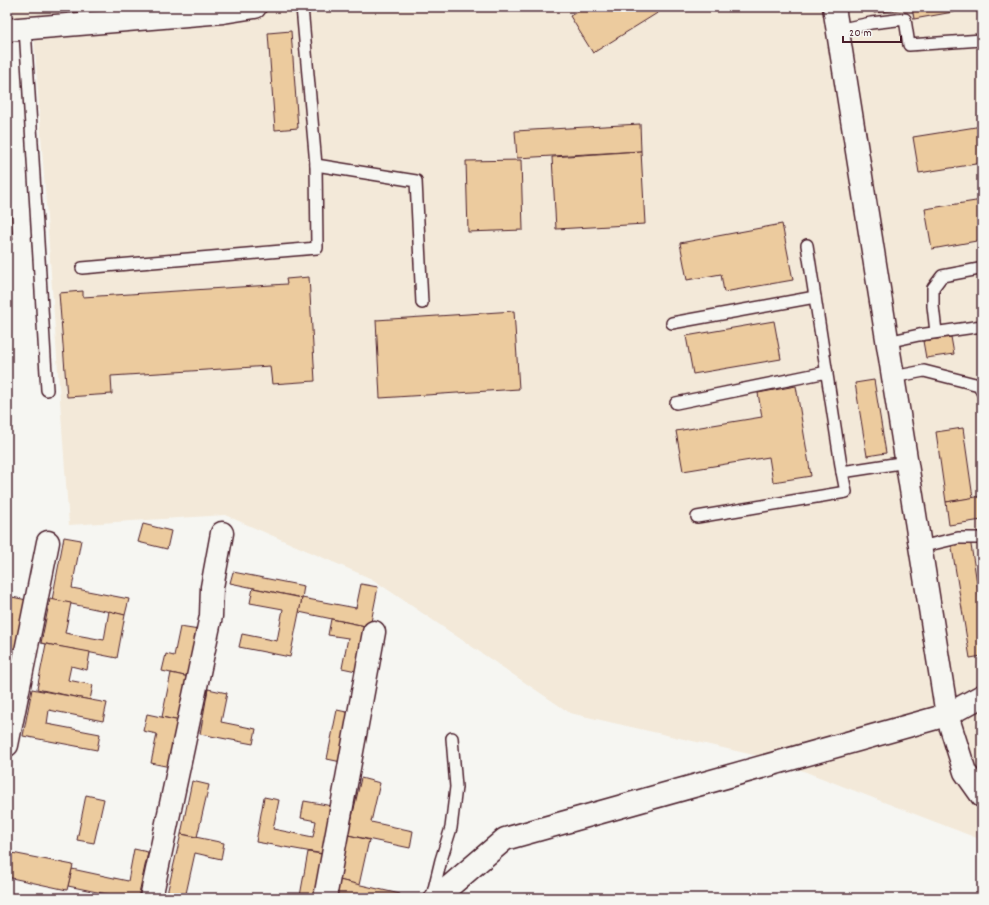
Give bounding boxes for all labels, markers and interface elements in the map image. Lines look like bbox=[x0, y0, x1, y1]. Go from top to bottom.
scale bar bbox=[843, 18, 901, 44]
text: 20 m bbox=[849, 25, 872, 42]

